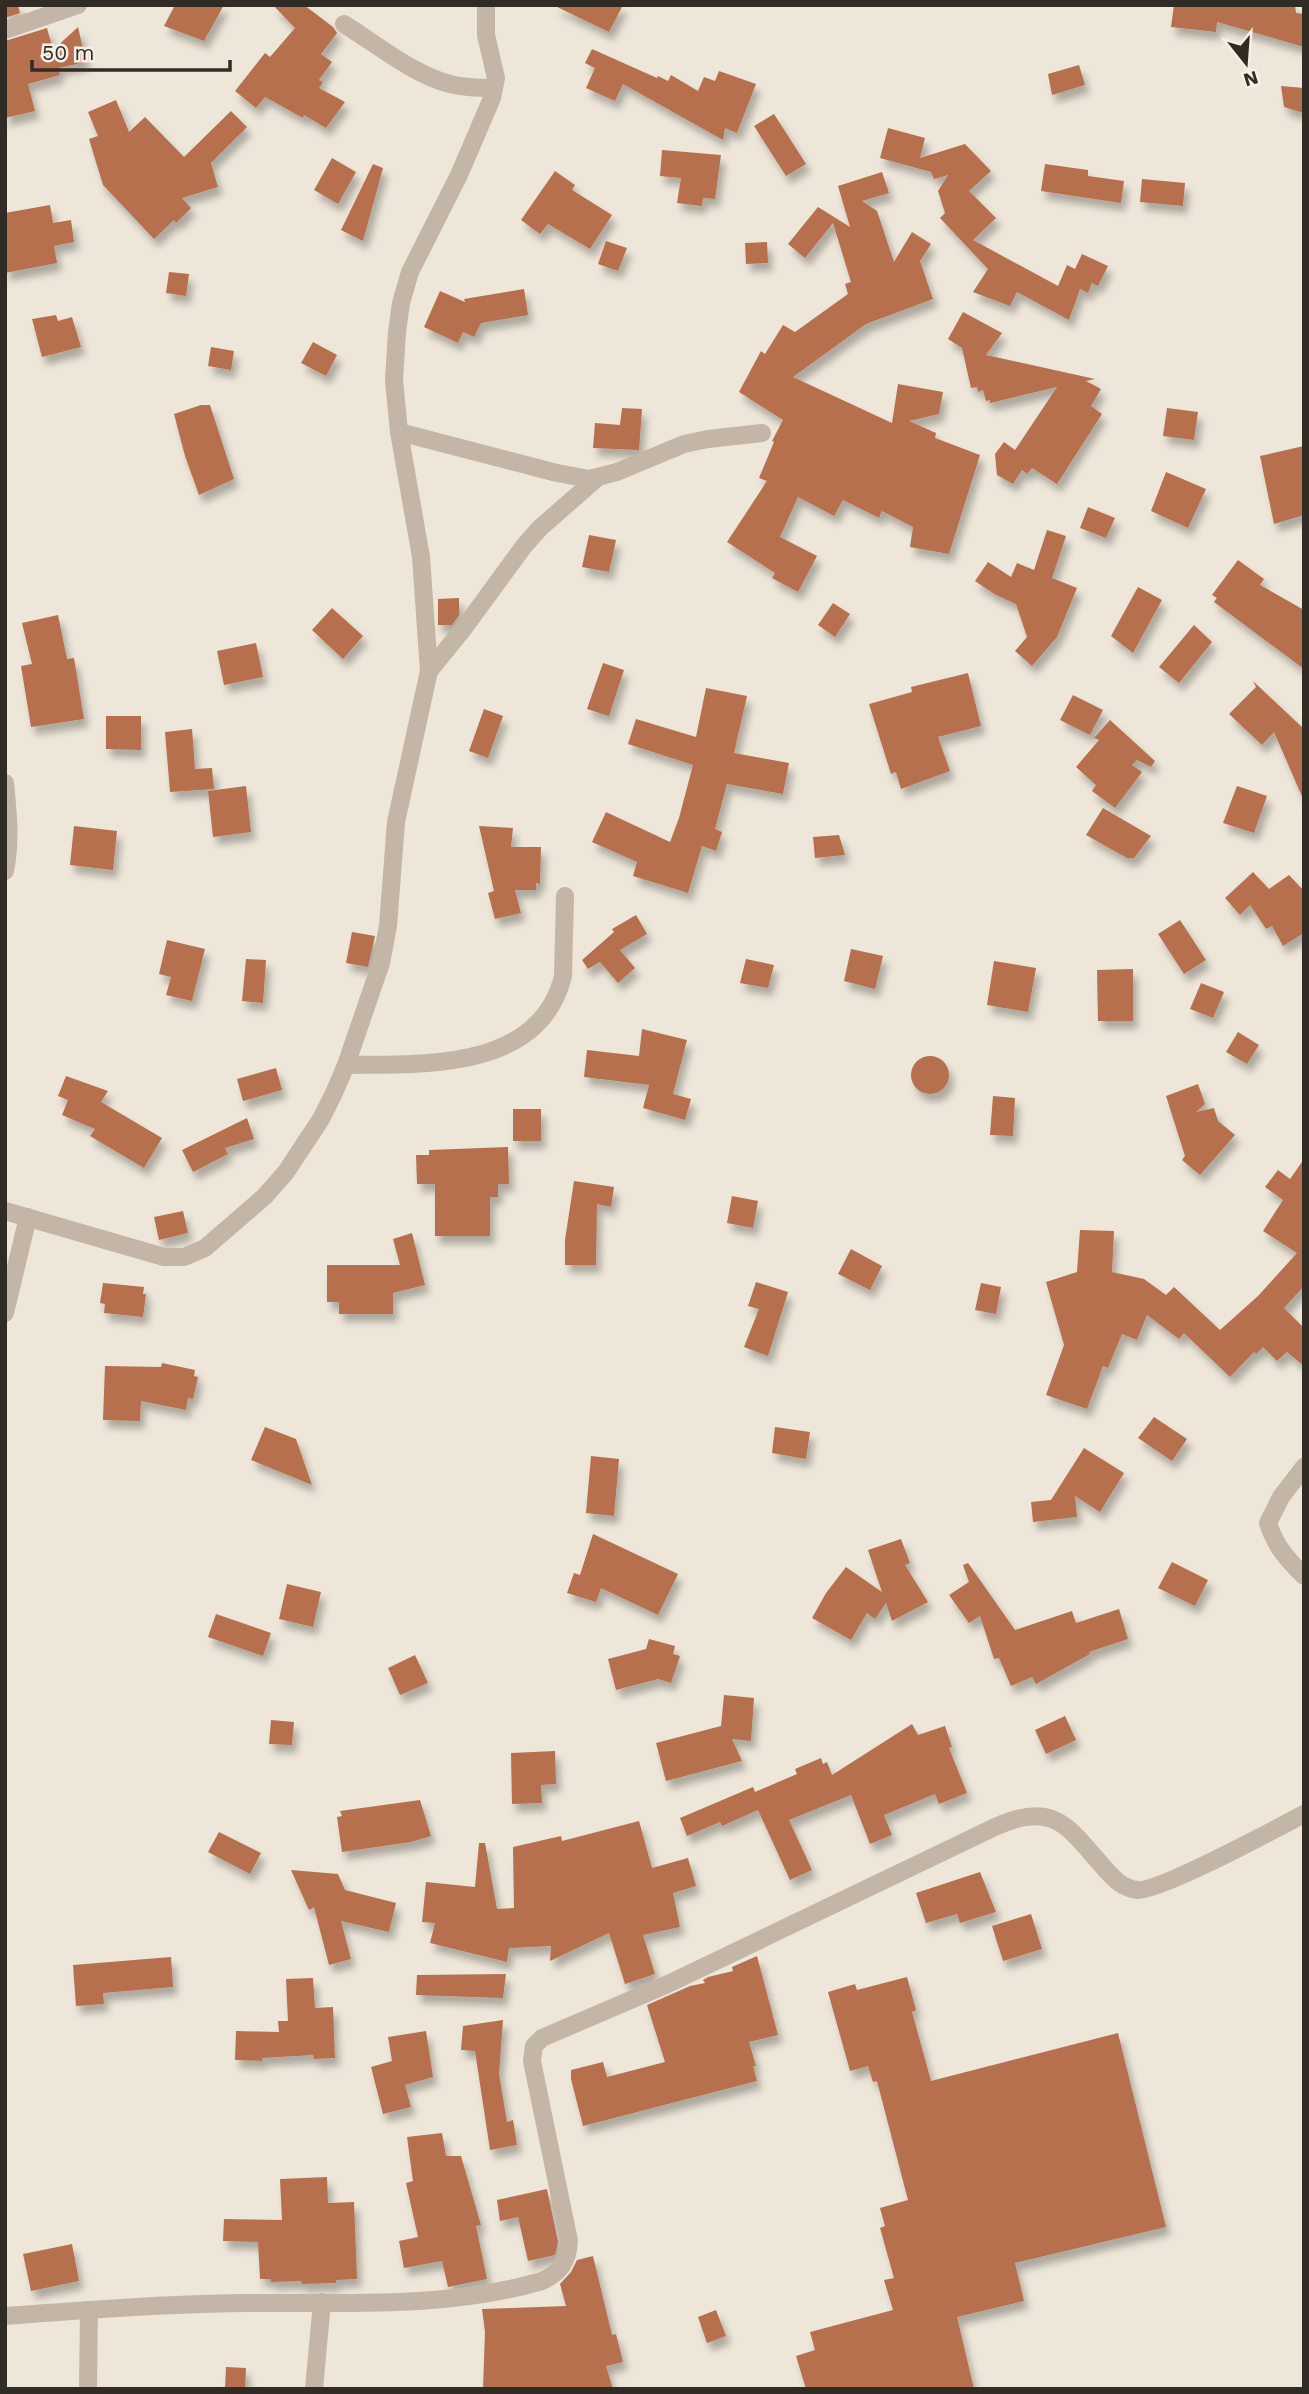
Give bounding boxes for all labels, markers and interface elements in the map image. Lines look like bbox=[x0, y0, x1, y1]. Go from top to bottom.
scale bar bbox=[32, 28, 229, 72]
north arrow bbox=[1211, 28, 1281, 98]
text: 50 m bbox=[42, 40, 94, 65]
text: N bbox=[1241, 66, 1261, 92]

